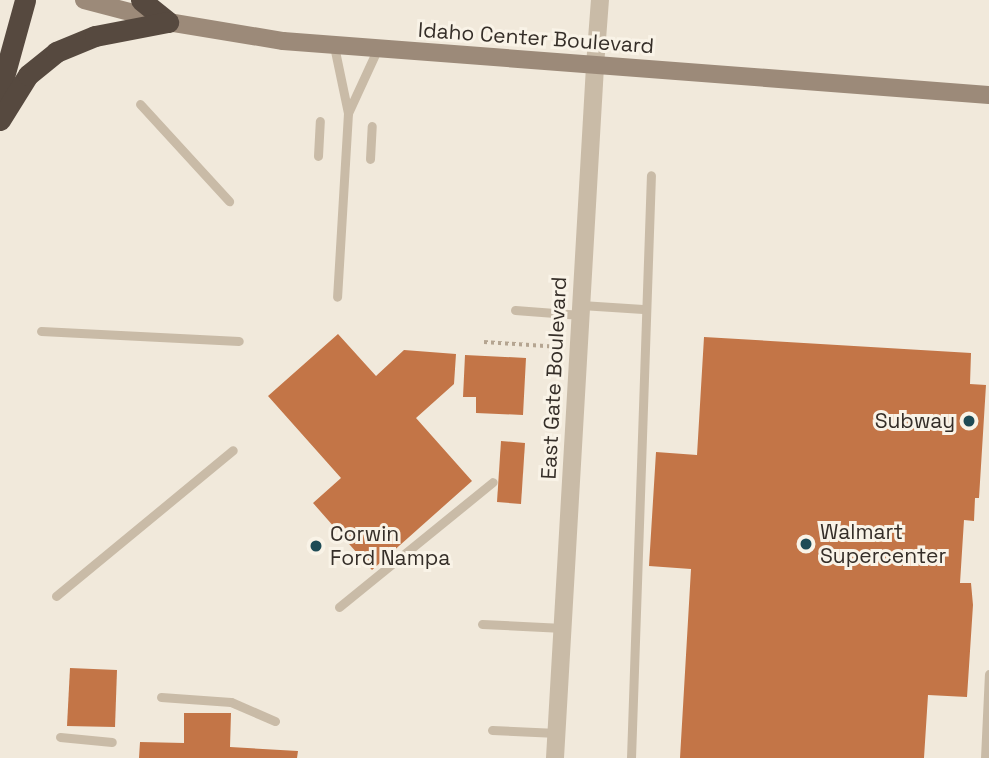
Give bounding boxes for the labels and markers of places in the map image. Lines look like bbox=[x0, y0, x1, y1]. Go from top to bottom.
place label: Subway bbox=[875, 408, 955, 434]
marker: Subway bbox=[961, 413, 977, 429]
place label: Walmart Supercenter bbox=[820, 519, 946, 569]
place label: Corwin Ford Nampa bbox=[330, 521, 450, 571]
marker: Walmart Supercenter bbox=[798, 536, 814, 552]
marker: Corwin Ford Nampa bbox=[308, 538, 324, 554]

